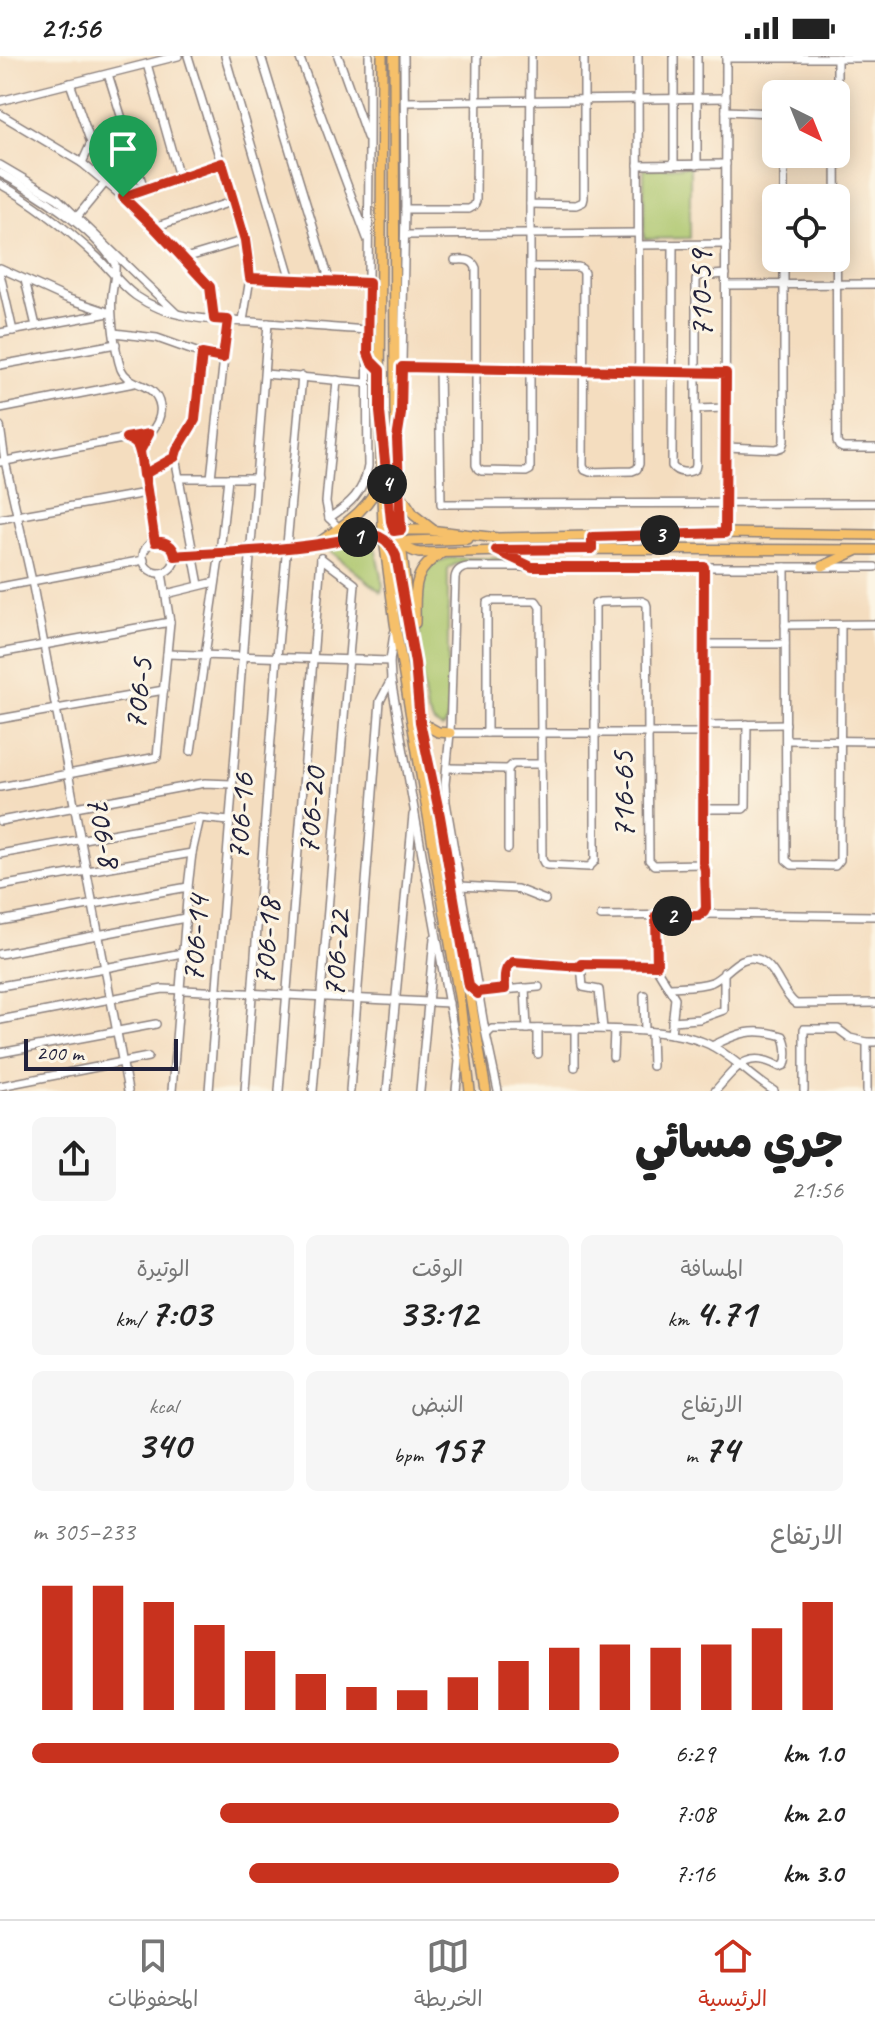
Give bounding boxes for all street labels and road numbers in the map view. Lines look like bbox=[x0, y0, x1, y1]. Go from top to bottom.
street label: 710-59 bbox=[679, 248, 722, 338]
street label: 706-5 bbox=[112, 654, 163, 732]
street label: 716-65 bbox=[601, 750, 644, 839]
street label: 706-20 bbox=[285, 763, 336, 857]
street label: 706-16 bbox=[215, 770, 264, 862]
street label: 706-8 bbox=[77, 792, 133, 874]
street label: 706-14 bbox=[170, 890, 219, 984]
street label: 706-18 bbox=[241, 893, 290, 987]
street label: 706-22 bbox=[311, 906, 360, 999]

